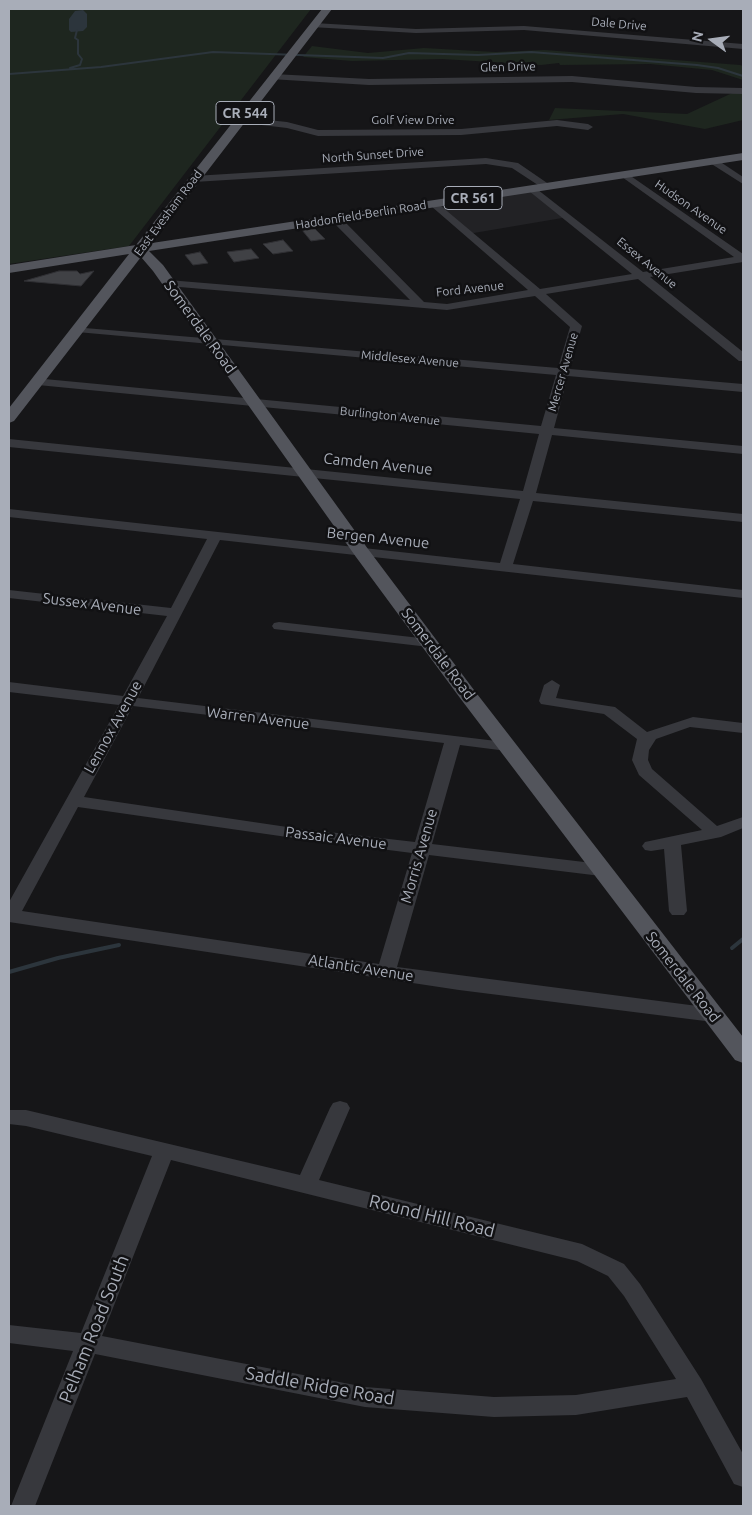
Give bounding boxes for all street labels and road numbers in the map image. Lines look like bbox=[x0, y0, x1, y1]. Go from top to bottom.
street label: Dale Drive bbox=[591, 14, 647, 34]
street label: Glen Drive bbox=[480, 59, 536, 75]
road number: CR 544 bbox=[216, 102, 274, 125]
street label: Golf View Drive bbox=[371, 113, 455, 127]
street label: North Sunset Drive bbox=[322, 144, 424, 166]
street label: East Evesham Road bbox=[131, 167, 205, 259]
street label: Hudson Avenue bbox=[652, 177, 730, 237]
road number: CR 561 bbox=[444, 187, 502, 210]
street label: Haddonfield-Berlin Road bbox=[295, 198, 427, 232]
street label: Essex Avenue bbox=[614, 234, 680, 292]
street label: Somerdale Road bbox=[160, 277, 240, 377]
street label: Ford Avenue bbox=[435, 278, 505, 300]
street label: Mercer Avenue bbox=[545, 331, 581, 413]
street label: Middlesex Avenue bbox=[360, 348, 460, 370]
street label: Burlington Avenue bbox=[339, 404, 441, 428]
street label: Camden Avenue bbox=[323, 449, 433, 479]
street label: Bergen Avenue bbox=[326, 524, 430, 552]
street label: Sussex Avenue bbox=[42, 589, 142, 619]
street label: Somerdale Road bbox=[398, 605, 478, 703]
street label: Lennox Avenue bbox=[80, 677, 146, 777]
street label: Warren Avenue bbox=[206, 703, 310, 733]
street label: Morris Avenue bbox=[397, 807, 441, 905]
street label: Passaic Avenue bbox=[284, 823, 388, 853]
street label: Somerdale Road bbox=[642, 928, 724, 1026]
street label: Atlantic Avenue bbox=[307, 951, 415, 985]
street label: Round Hill Road bbox=[367, 1190, 497, 1242]
street label: Pelham Road South bbox=[54, 1252, 134, 1406]
street label: Saddle Ridge Road bbox=[244, 1362, 396, 1410]

